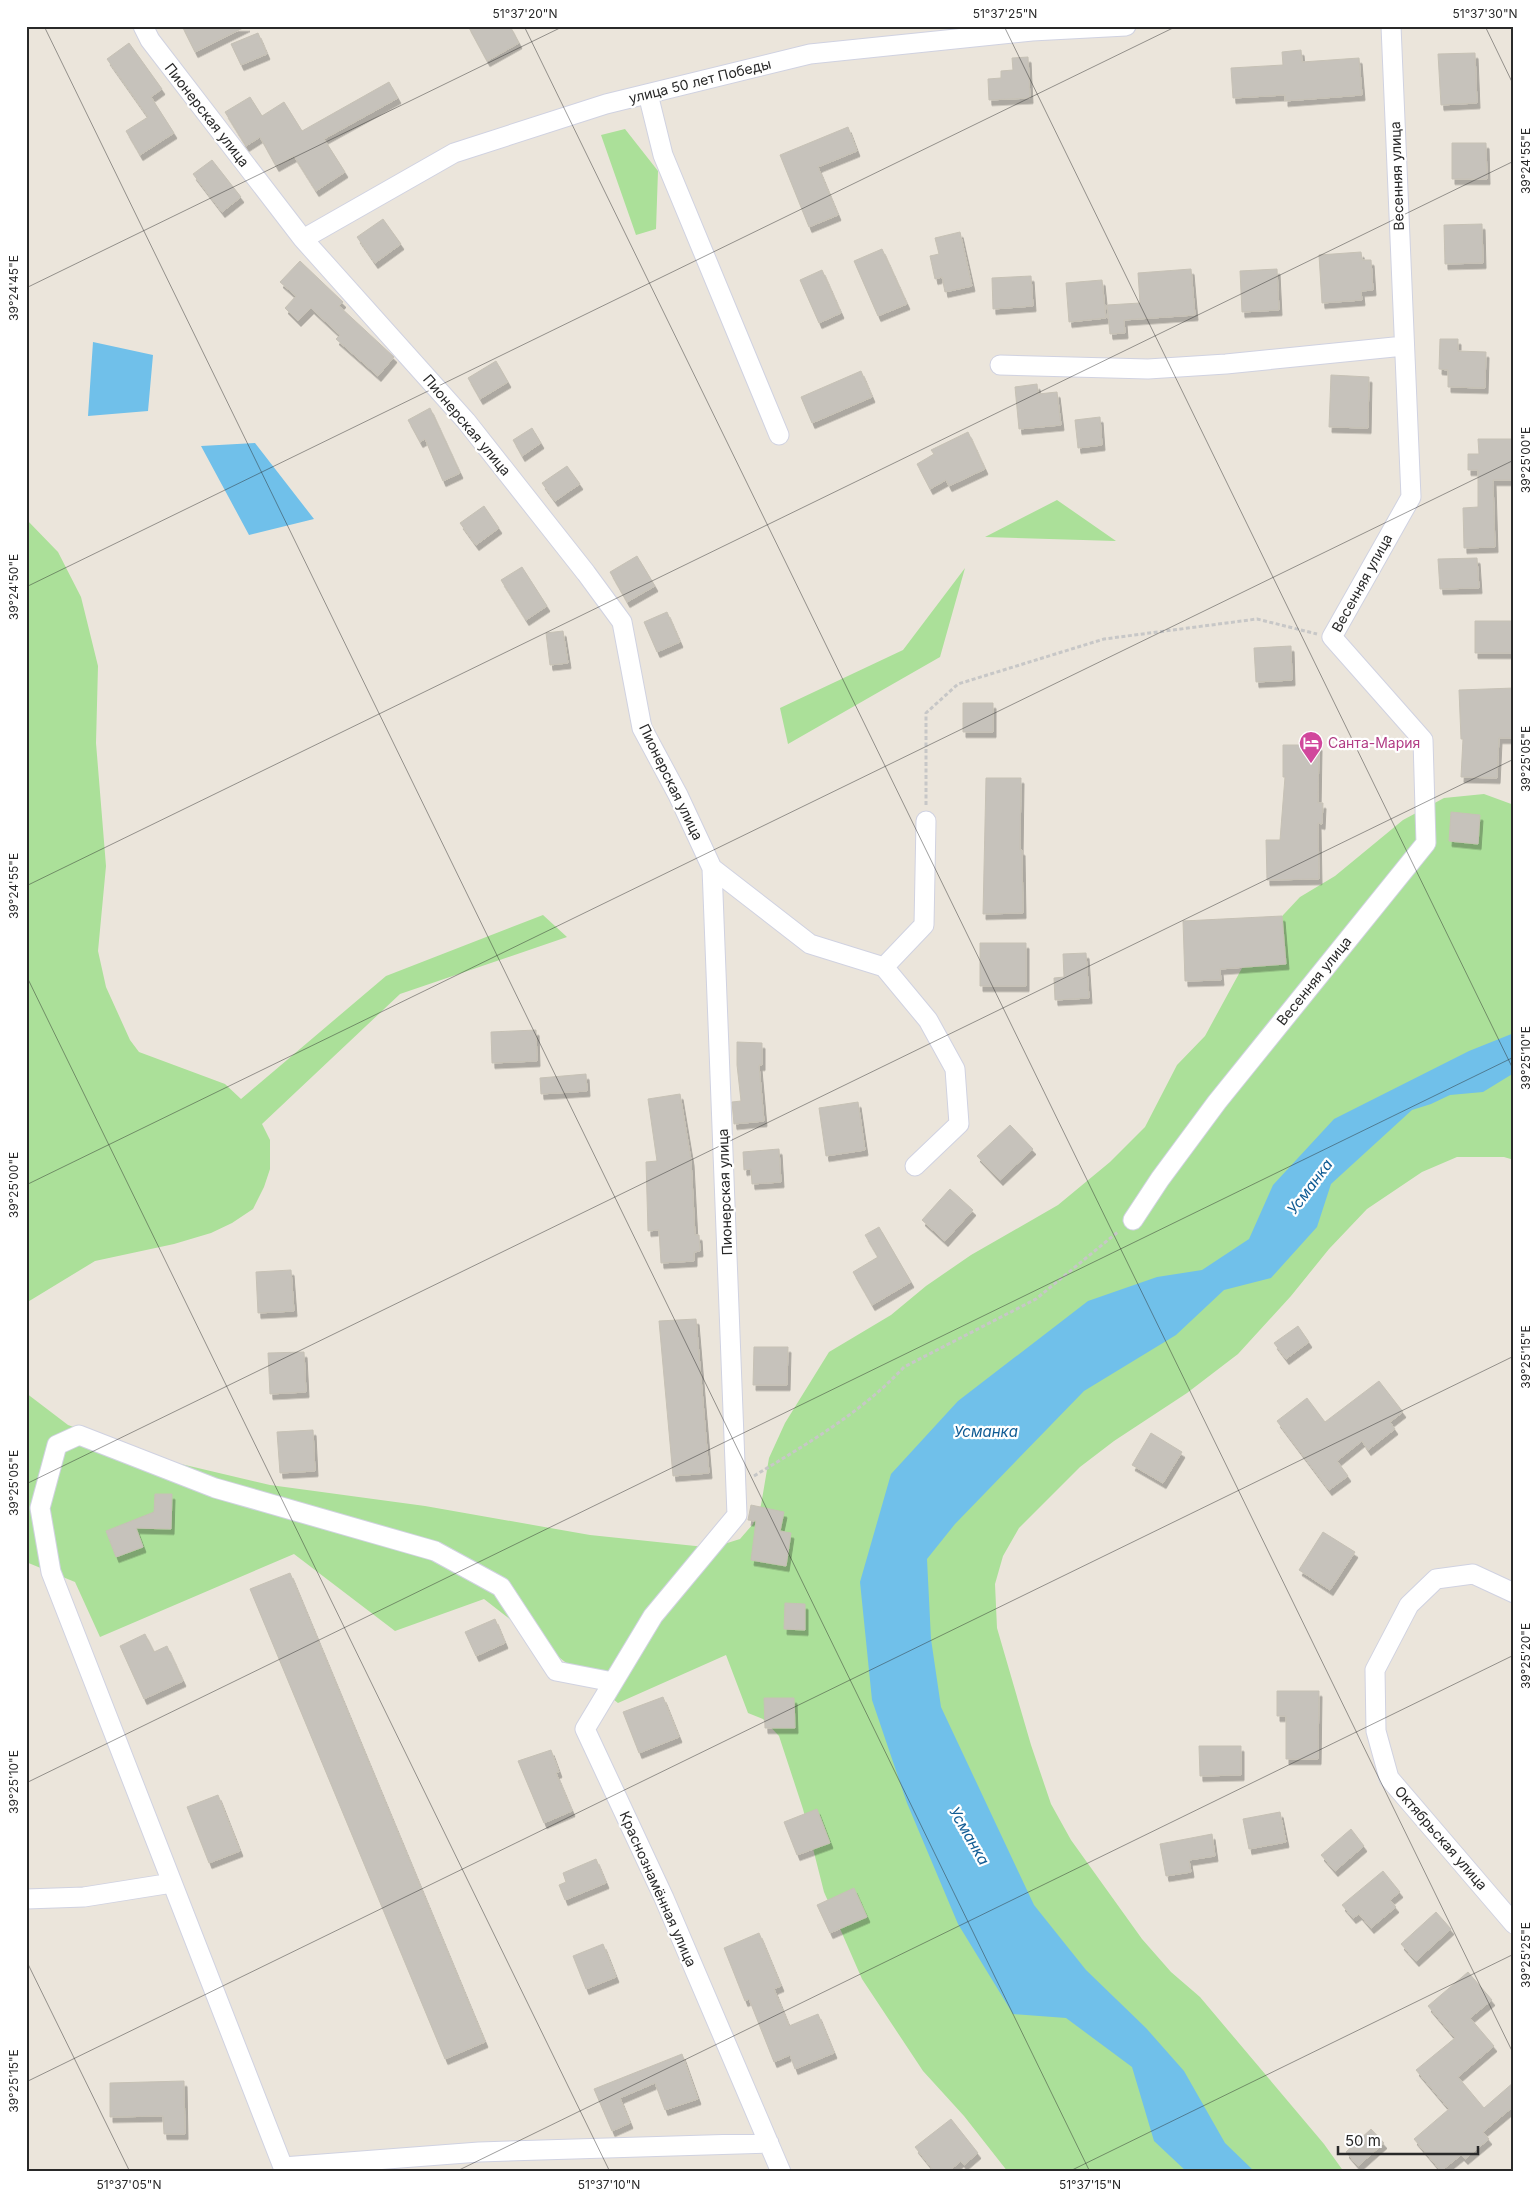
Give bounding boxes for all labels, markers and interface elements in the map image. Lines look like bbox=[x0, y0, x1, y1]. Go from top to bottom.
text: 51°37'20"N bbox=[493, 6, 557, 21]
text: 51°37'25"N bbox=[973, 6, 1037, 21]
text: 51°37'30"N bbox=[1452, 6, 1518, 21]
street label: улица 50 лет Победы bbox=[627, 55, 773, 106]
street label: Пионерская улица bbox=[162, 59, 253, 170]
street label: Весенняя улица bbox=[1386, 121, 1407, 231]
text: 39°24'55"E bbox=[1518, 128, 1533, 194]
text: 39°24'45"E bbox=[6, 255, 21, 321]
street label: Пионерская улица bbox=[420, 371, 515, 479]
text: 39°25'00"E bbox=[1518, 427, 1533, 493]
street label: Весенняя улица bbox=[1328, 531, 1395, 635]
text: 39°24'50"E bbox=[6, 554, 21, 620]
street label: Пионерская улица bbox=[636, 721, 707, 843]
text: 39°25'05"E bbox=[1518, 726, 1533, 792]
hotel icon: Санта-Мария bbox=[1298, 730, 1324, 764]
place label: Санта-Мария bbox=[1328, 734, 1420, 751]
text: 39°24'55"E bbox=[6, 853, 21, 919]
street label: Весенняя улица bbox=[1273, 933, 1355, 1028]
text: 39°25'10"E bbox=[1518, 1026, 1533, 1090]
street label: Пионерская улица bbox=[714, 1128, 735, 1256]
text: 39°25'00"E bbox=[6, 1152, 21, 1218]
water label: Усманка bbox=[1283, 1155, 1336, 1218]
text: 39°25'15"E bbox=[1518, 1325, 1533, 1389]
water label: Усманка bbox=[954, 1422, 1018, 1441]
text: 39°25'05"E bbox=[6, 1450, 21, 1516]
text: 39°25'20"E bbox=[1518, 1623, 1533, 1689]
text: 39°25'10"E bbox=[6, 1750, 21, 1814]
street label: Октябрьская улица bbox=[1392, 1782, 1491, 1893]
water label: Усманка bbox=[945, 1803, 994, 1868]
street label: Краснознамённая улица bbox=[616, 1808, 700, 1969]
text: 39°25'25"E bbox=[1518, 1922, 1533, 1988]
text: 39°25'15"E bbox=[6, 2049, 21, 2113]
scale bar bbox=[1338, 2123, 1478, 2155]
text: 50 m bbox=[1345, 2131, 1381, 2150]
text: 51°37'05"N bbox=[97, 2177, 161, 2192]
text: 51°37'10"N bbox=[578, 2177, 640, 2192]
text: 51°37'15"N bbox=[1059, 2177, 1121, 2192]

